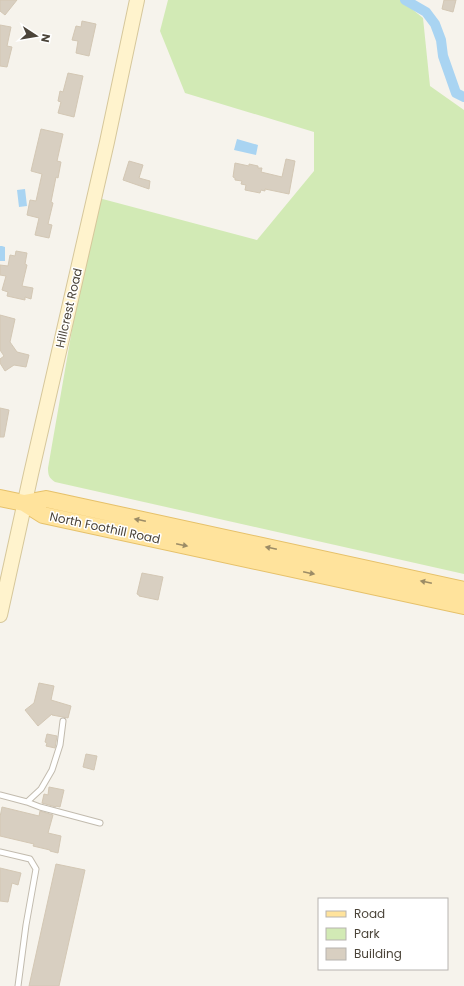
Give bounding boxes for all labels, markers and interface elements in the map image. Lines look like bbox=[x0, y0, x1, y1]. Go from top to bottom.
north arrow bbox=[16, 16, 56, 56]
text: N bbox=[37, 32, 54, 44]
street label: Hillcrest Road bbox=[51, 266, 86, 349]
street label: North Foothill Road bbox=[48, 507, 162, 548]
one-way arrow bbox=[133, 516, 146, 522]
one-way arrow bbox=[176, 543, 188, 549]
one-way arrow bbox=[265, 545, 278, 551]
one-way arrow bbox=[303, 570, 316, 576]
one-way arrow bbox=[420, 578, 432, 584]
legend bbox=[318, 898, 448, 970]
text: Road bbox=[354, 905, 385, 922]
text: Park bbox=[354, 925, 381, 942]
text: Building bbox=[354, 945, 402, 962]

